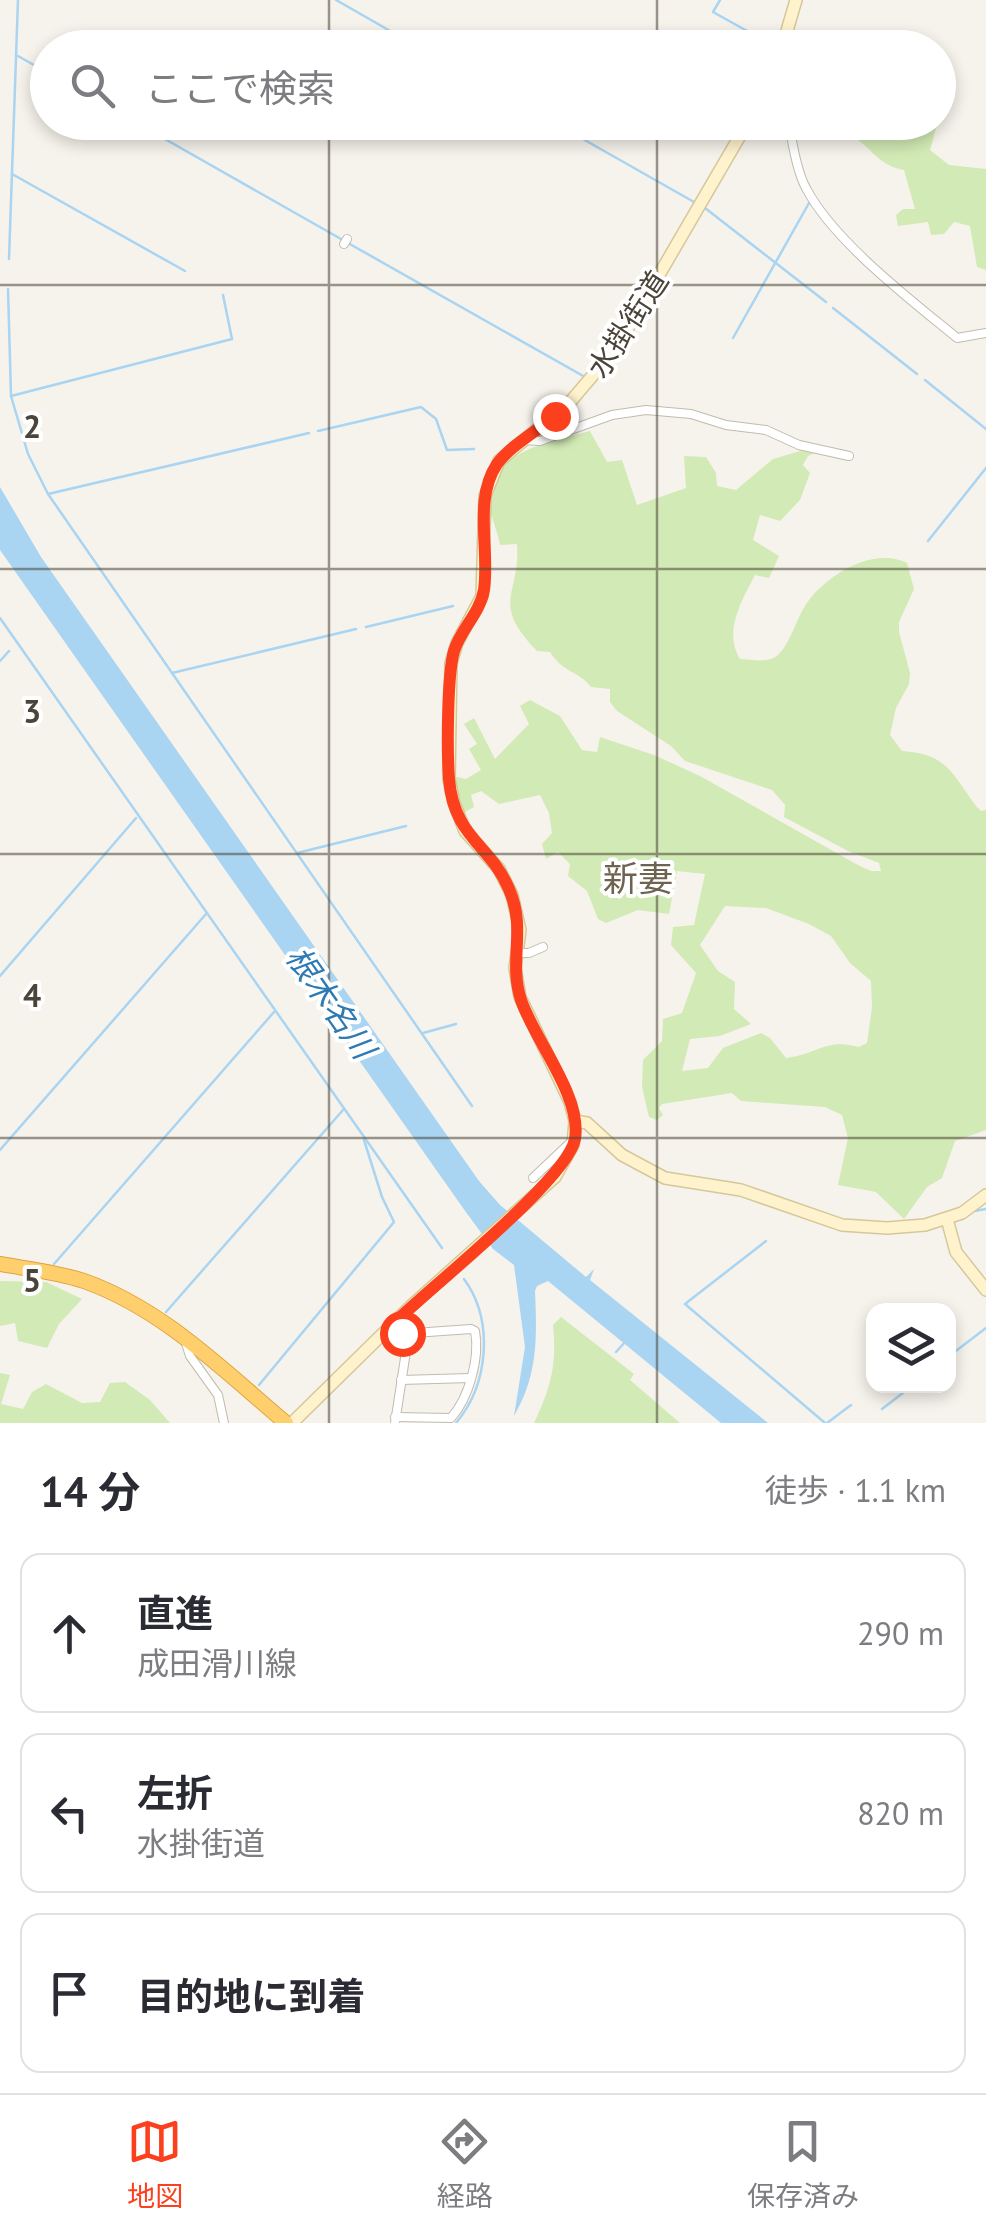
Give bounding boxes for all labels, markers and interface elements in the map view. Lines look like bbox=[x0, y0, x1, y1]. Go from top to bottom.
search box bbox=[30, 30, 956, 140]
icon: search bbox=[65, 58, 120, 113]
text: ここで検索 bbox=[145, 63, 335, 112]
street label: 水掛街道 bbox=[578, 263, 676, 385]
route end bbox=[533, 394, 579, 440]
text: 2 bbox=[23, 405, 41, 447]
text: 3 bbox=[23, 690, 41, 732]
district label: 新妻 bbox=[603, 855, 673, 901]
water label: 根木名川 bbox=[277, 938, 387, 1069]
text: 4 bbox=[23, 974, 41, 1016]
text: 5 bbox=[23, 1259, 41, 1301]
map controls bbox=[866, 1303, 956, 1393]
button: layers bbox=[866, 1303, 956, 1393]
route start bbox=[380, 1311, 426, 1357]
text: 14 分 bbox=[40, 1464, 140, 1519]
text: 徒歩 · 1.1 km bbox=[765, 1469, 946, 1511]
text: 直進 bbox=[137, 1588, 213, 1637]
icon: ahead bbox=[42, 1606, 97, 1661]
text: 290 m bbox=[857, 1612, 944, 1654]
text: 成田滑川線 bbox=[137, 1642, 297, 1684]
text: 左折 bbox=[137, 1768, 213, 1817]
icon: left bbox=[42, 1786, 97, 1841]
text: 820 m bbox=[857, 1792, 944, 1834]
text: 水掛街道 bbox=[137, 1822, 265, 1864]
icon: arrive bbox=[42, 1966, 97, 2021]
text: 目的地に到着 bbox=[137, 1971, 365, 2020]
tab: 地図 bbox=[127, 2114, 183, 2214]
tab: 経路 bbox=[437, 2114, 493, 2214]
tab: 保存済み bbox=[747, 2114, 859, 2214]

